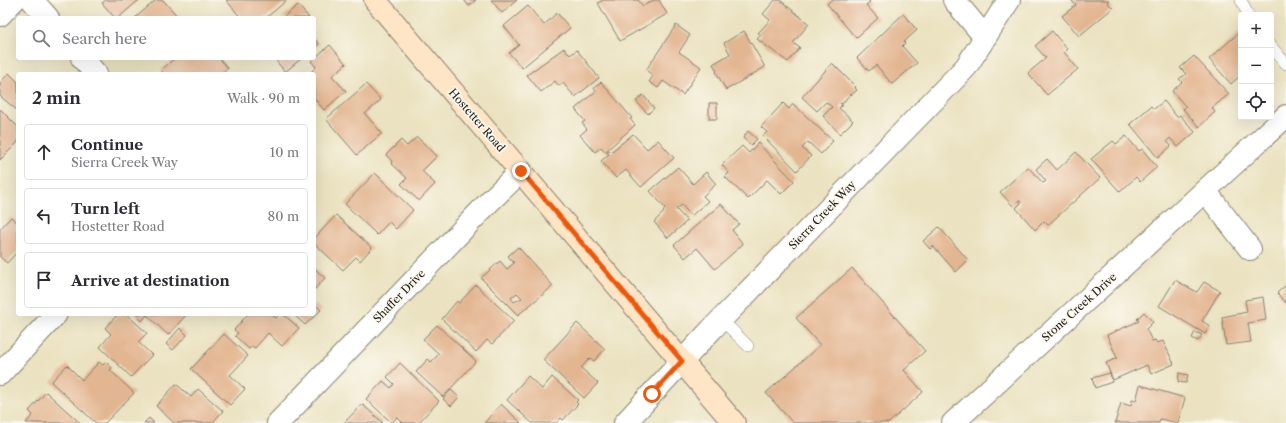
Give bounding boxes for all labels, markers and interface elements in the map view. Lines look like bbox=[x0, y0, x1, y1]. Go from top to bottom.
map controls bbox=[1238, 12, 1274, 120]
button: + bbox=[1238, 12, 1274, 48]
search box bbox=[16, 16, 316, 60]
icon: search bbox=[30, 27, 52, 49]
text: Search here bbox=[62, 29, 147, 48]
button: − bbox=[1238, 48, 1274, 84]
button: locate bbox=[1238, 84, 1274, 120]
street label: Hostetter Road bbox=[446, 86, 508, 155]
text: 2 min bbox=[32, 88, 81, 108]
text: Walk · 90 m bbox=[227, 90, 300, 106]
text: Continue bbox=[71, 135, 143, 154]
icon: ahead bbox=[33, 141, 55, 163]
text: 10 m bbox=[270, 144, 299, 160]
text: Sierra Creek Way bbox=[71, 154, 178, 170]
route end bbox=[512, 162, 530, 180]
street label: Sierra Creek Way bbox=[786, 177, 859, 252]
text: Turn left bbox=[71, 199, 140, 218]
icon: left bbox=[33, 205, 55, 227]
text: 80 m bbox=[267, 208, 299, 224]
text: Hostetter Road bbox=[71, 218, 165, 234]
street label: Shaffer Drive bbox=[370, 266, 428, 326]
icon: arrive bbox=[33, 269, 55, 291]
street label: Stone Creek Drive bbox=[1039, 270, 1119, 344]
text: Arrive at destination bbox=[71, 271, 230, 290]
route start bbox=[643, 385, 661, 403]

